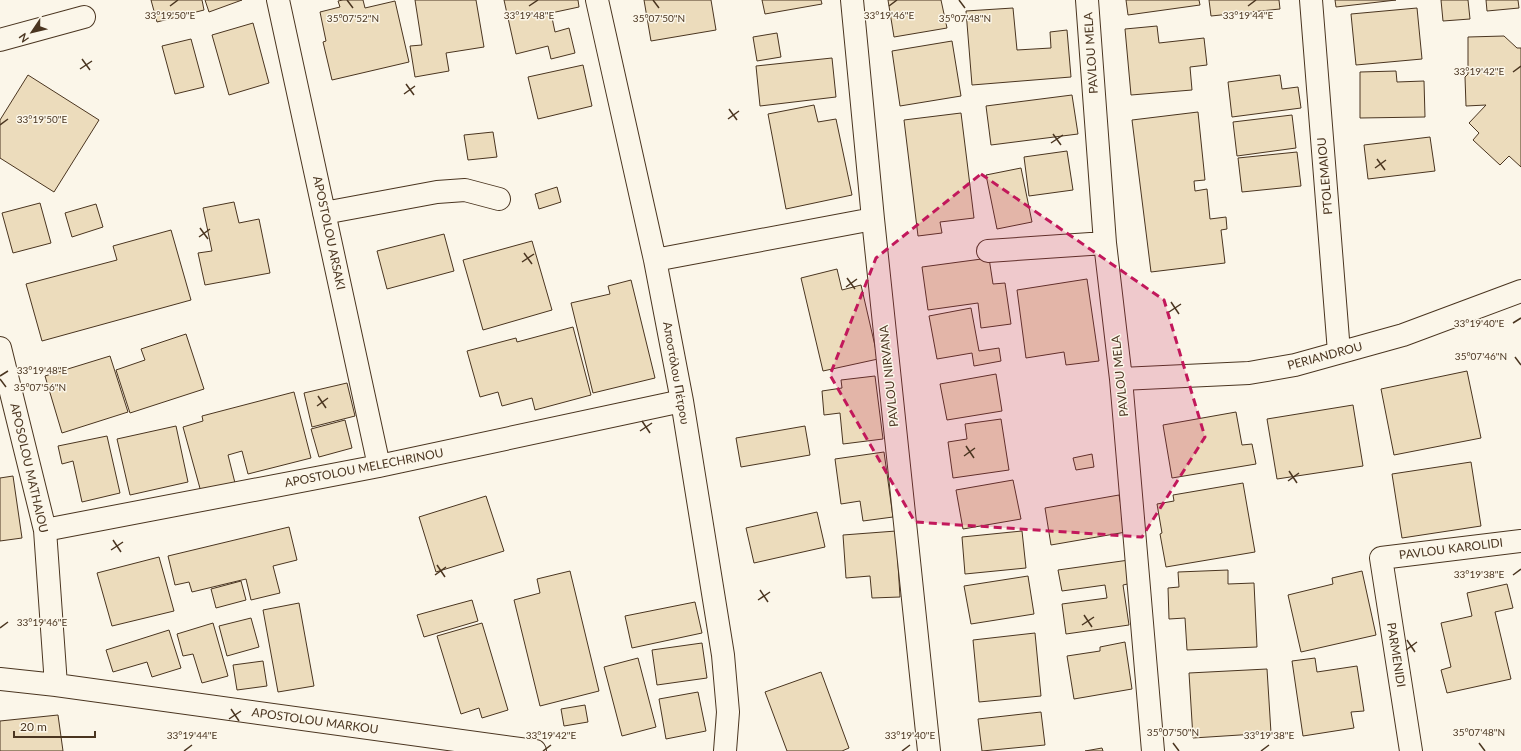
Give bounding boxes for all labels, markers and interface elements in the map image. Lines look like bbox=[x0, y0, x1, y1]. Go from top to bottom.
text: 33°19'50"E bbox=[145, 9, 195, 21]
text: 33°19'48"E bbox=[504, 9, 554, 21]
text: 33°19'46"E bbox=[864, 9, 914, 21]
text: 33°19'44"E bbox=[1223, 9, 1273, 21]
street label: PAVLOU MELA bbox=[1080, 11, 1101, 94]
north arrow bbox=[12, 12, 52, 52]
text: 35°07'52"N bbox=[327, 12, 379, 24]
text: 35°07'50"N bbox=[633, 12, 685, 24]
text: 35°07'48"N bbox=[939, 12, 991, 24]
text: N bbox=[16, 31, 31, 45]
text: 33°19'42"E bbox=[1454, 65, 1504, 77]
text: 33°19'50"E bbox=[17, 113, 67, 125]
street label: PTOLEMAIOU bbox=[1314, 137, 1335, 215]
street label: APOSTOLOU ARSAKI bbox=[310, 175, 349, 291]
text: 33°19'40"E bbox=[1454, 317, 1504, 329]
street label: Αποστόλου Πέτρου bbox=[660, 320, 693, 426]
street label: PAVLOU NIRVANA bbox=[876, 324, 901, 428]
street label: PAVLOU MELA bbox=[1108, 334, 1131, 418]
street label: PERIANDROU bbox=[1286, 338, 1364, 373]
text: 35°07'46"N bbox=[1455, 350, 1507, 362]
text: 33°19'48"E bbox=[17, 364, 67, 376]
text: 35°07'56"N bbox=[14, 381, 66, 393]
street label: APOSOLOU MATHAIOU bbox=[7, 401, 52, 534]
street label: APOSTOLOU MELECHRINOU bbox=[283, 445, 445, 490]
street label: PAVLOU KAROLIDI bbox=[1398, 535, 1504, 562]
text: 33°19'38"E bbox=[1454, 568, 1504, 580]
text: 33°19'46"E bbox=[17, 616, 67, 628]
street label: PARMENIDI bbox=[1384, 621, 1409, 688]
street label: APOSTOLOU MARKOU bbox=[251, 704, 379, 737]
scale bar bbox=[14, 713, 95, 739]
text: 20 m bbox=[20, 719, 47, 734]
text: 35°07'50"N bbox=[1147, 726, 1199, 738]
text: 35°07'48"N bbox=[1453, 726, 1505, 738]
text: 33°19'44"E bbox=[167, 729, 217, 741]
text: 33°19'42"E bbox=[526, 729, 576, 741]
text: 33°19'40"E bbox=[885, 729, 935, 741]
text: 33°19'38"E bbox=[1244, 729, 1294, 741]

